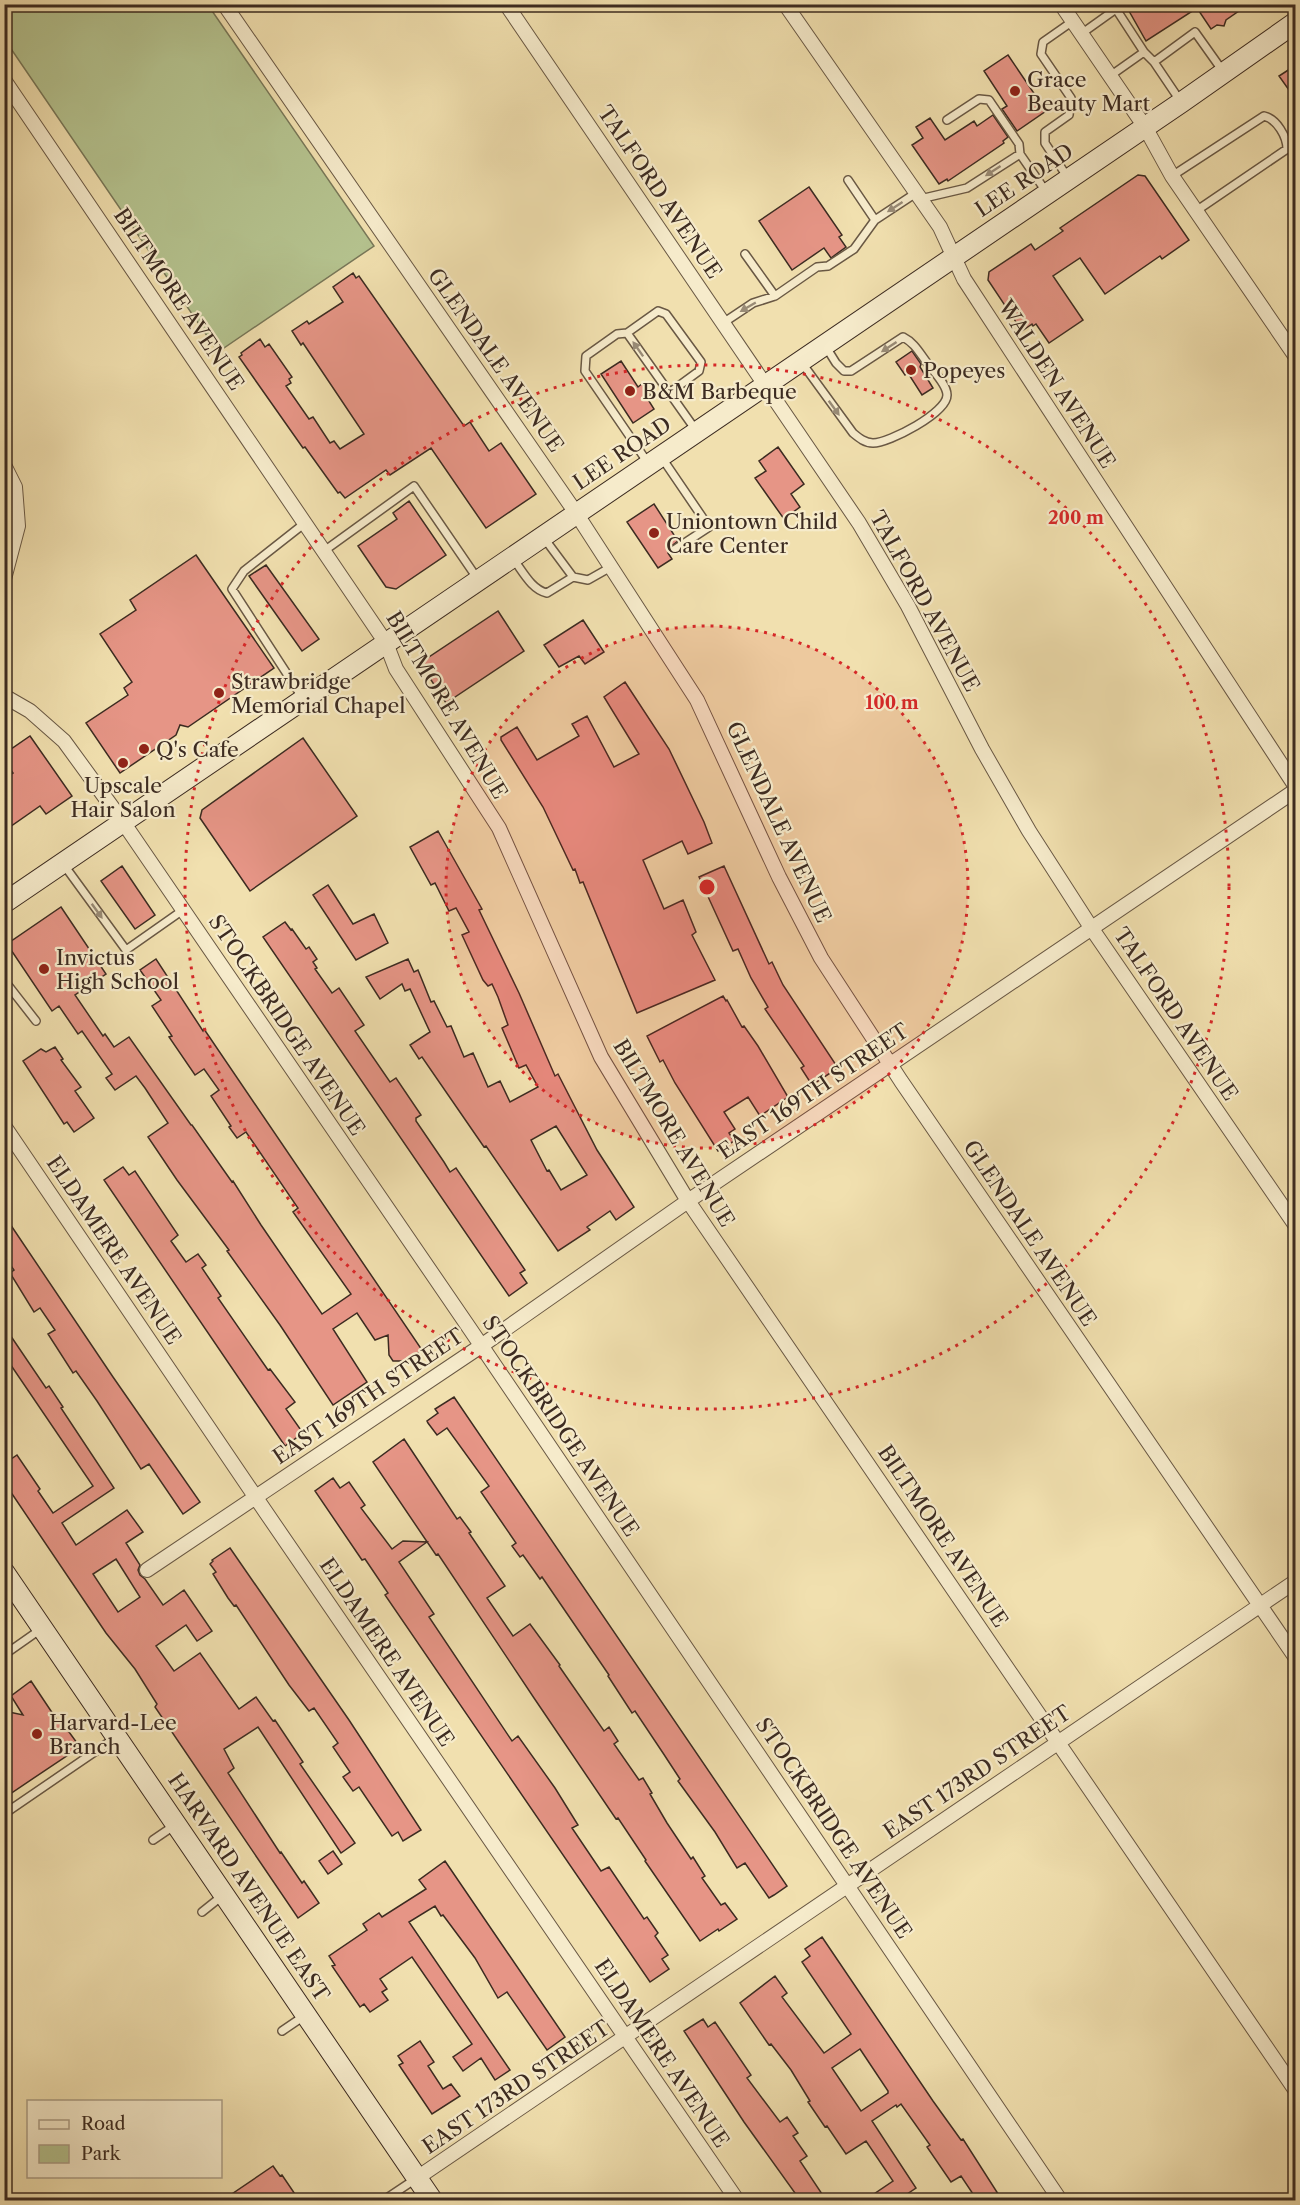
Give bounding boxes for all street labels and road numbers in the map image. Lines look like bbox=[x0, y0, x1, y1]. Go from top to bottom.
street label: TALFORD AVENUE bbox=[593, 101, 727, 283]
street label: LEE ROAD bbox=[970, 138, 1078, 222]
street label: BILTMORE AVENUE bbox=[109, 203, 249, 395]
street label: GLENDALE AVENUE bbox=[423, 263, 569, 457]
street label: WALDEN AVENUE bbox=[993, 294, 1121, 473]
street label: LEE ROAD bbox=[568, 411, 676, 495]
street label: TALFORD AVENUE bbox=[865, 506, 985, 696]
street label: BILTMORE AVENUE bbox=[381, 607, 513, 803]
street label: GLENDALE AVENUE bbox=[721, 718, 837, 926]
street label: STOCKBRIDGE AVENUE bbox=[204, 910, 370, 1140]
street label: TALFORD AVENUE bbox=[1109, 923, 1243, 1105]
street label: EAST 169TH STREET bbox=[713, 1018, 913, 1164]
street label: BILTMORE AVENUE bbox=[608, 1035, 740, 1231]
street label: GLENDALE AVENUE bbox=[958, 1135, 1102, 1331]
street label: ELDAMERE AVENUE bbox=[42, 1151, 186, 1349]
street label: STOCKBRIDGE AVENUE bbox=[478, 1311, 644, 1541]
street label: EAST 169TH STREET bbox=[268, 1323, 468, 1469]
street label: BILTMORE AVENUE bbox=[873, 1440, 1013, 1632]
street label: ELDAMERE AVENUE bbox=[315, 1553, 459, 1751]
street label: EAST 173RD STREET bbox=[879, 1700, 1076, 1844]
street label: STOCKBRIDGE AVENUE bbox=[751, 1713, 917, 1943]
street label: HARVARD AVENUE EAST bbox=[163, 1768, 335, 2006]
street label: ELDAMERE AVENUE bbox=[590, 1954, 734, 2152]
street label: EAST 173RD STREET bbox=[418, 2015, 615, 2159]

